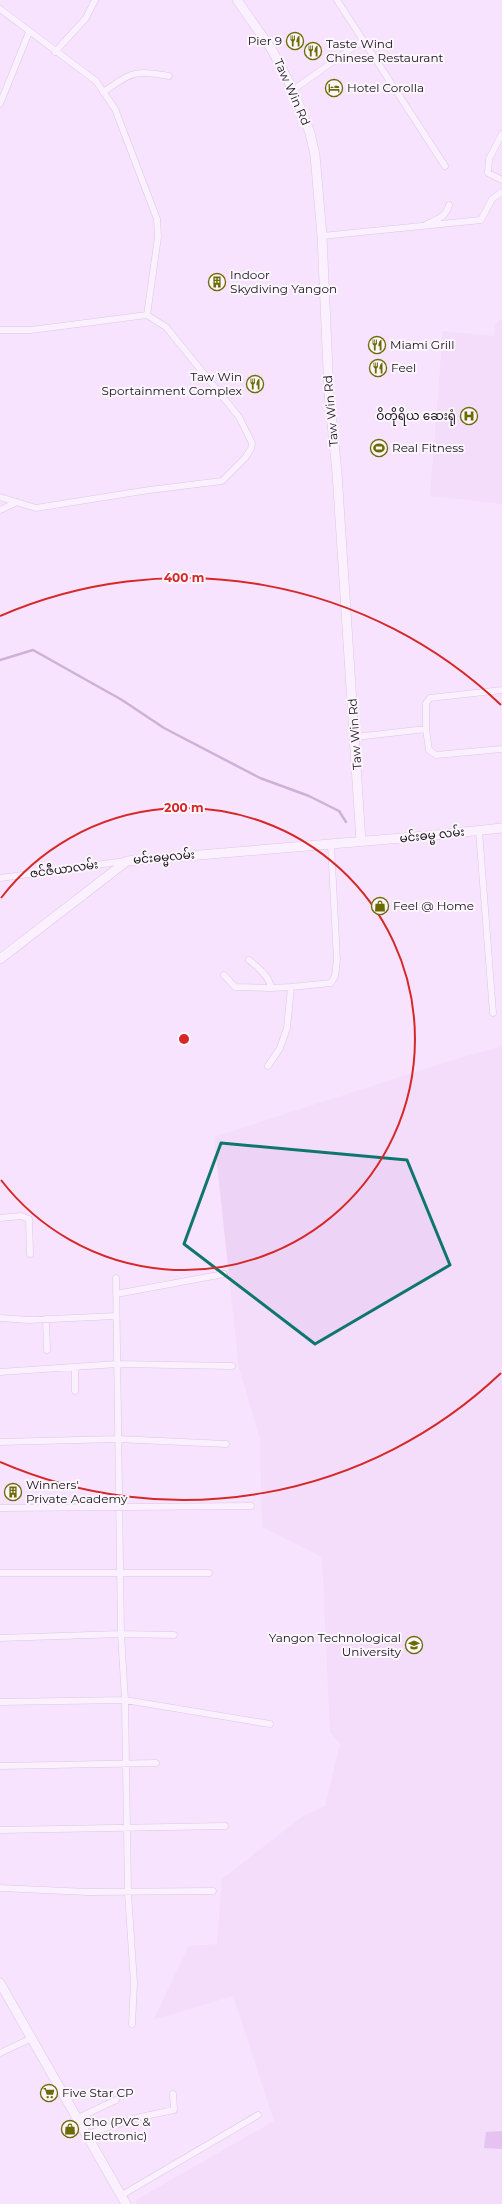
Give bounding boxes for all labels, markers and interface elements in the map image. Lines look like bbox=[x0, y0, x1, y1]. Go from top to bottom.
restaurant icon: Pier 9 bbox=[285, 31, 305, 51]
place label: Pier 9 bbox=[248, 33, 282, 48]
place label: Taste Wind Chinese Restaurant bbox=[326, 36, 444, 65]
restaurant icon: Taste Wind Chinese Restaurant bbox=[303, 41, 323, 61]
street label: Taw Win Rd bbox=[271, 56, 314, 128]
hotel icon: Hotel Corolla bbox=[324, 78, 344, 98]
place label: Hotel Corolla bbox=[347, 80, 424, 95]
place label: Indoor Skydiving Yangon bbox=[230, 267, 337, 296]
building icon: Indoor Skydiving Yangon bbox=[207, 272, 227, 292]
restaurant icon: Miami Grill bbox=[367, 335, 387, 355]
place label: Miami Grill bbox=[390, 337, 455, 352]
restaurant icon: Feel bbox=[368, 358, 388, 378]
place label: Feel bbox=[391, 360, 416, 375]
place label: Taw Win Sportainment Complex bbox=[101, 369, 243, 398]
restaurant icon: Taw Win Sportainment Complex bbox=[245, 374, 265, 394]
street label: Taw Win Rd bbox=[320, 375, 341, 447]
hospital icon: ဝိတိုရိယ ဆေးရုံ bbox=[459, 406, 479, 426]
place label: ဝိတိုရိယ ဆေးရုံ bbox=[376, 407, 456, 426]
sports icon: Real Fitness bbox=[369, 438, 389, 458]
place label: Real Fitness bbox=[392, 440, 464, 455]
text: 400 m bbox=[164, 570, 204, 585]
street label: Taw Win Rd bbox=[345, 698, 364, 770]
text: 200 m bbox=[164, 800, 204, 815]
street label: မင်းဓမ္မ လမ်း bbox=[399, 823, 465, 849]
street label: မင်းဓမ္မလမ်း bbox=[132, 845, 196, 870]
street label: ဇင်ဇီယာလမ်း bbox=[29, 855, 99, 881]
shop icon: Feel @ Home bbox=[370, 896, 390, 916]
place label: Feel @ Home bbox=[393, 898, 474, 913]
centre of rings bbox=[177, 1032, 191, 1046]
place label: Winners' Private Academy bbox=[26, 1477, 128, 1506]
building icon: Winners' Private Academy bbox=[3, 1482, 23, 1502]
place label: Yangon Technological University bbox=[269, 1630, 401, 1659]
school or university icon: Yangon Technological University bbox=[404, 1635, 424, 1655]
supermarket icon: Five Star CP bbox=[39, 2083, 59, 2103]
place label: Five Star CP bbox=[62, 2085, 134, 2100]
place label: Cho (PVC & Electronic) bbox=[83, 2114, 150, 2143]
shop icon: Cho (PVC & Electronic) bbox=[60, 2119, 80, 2139]

